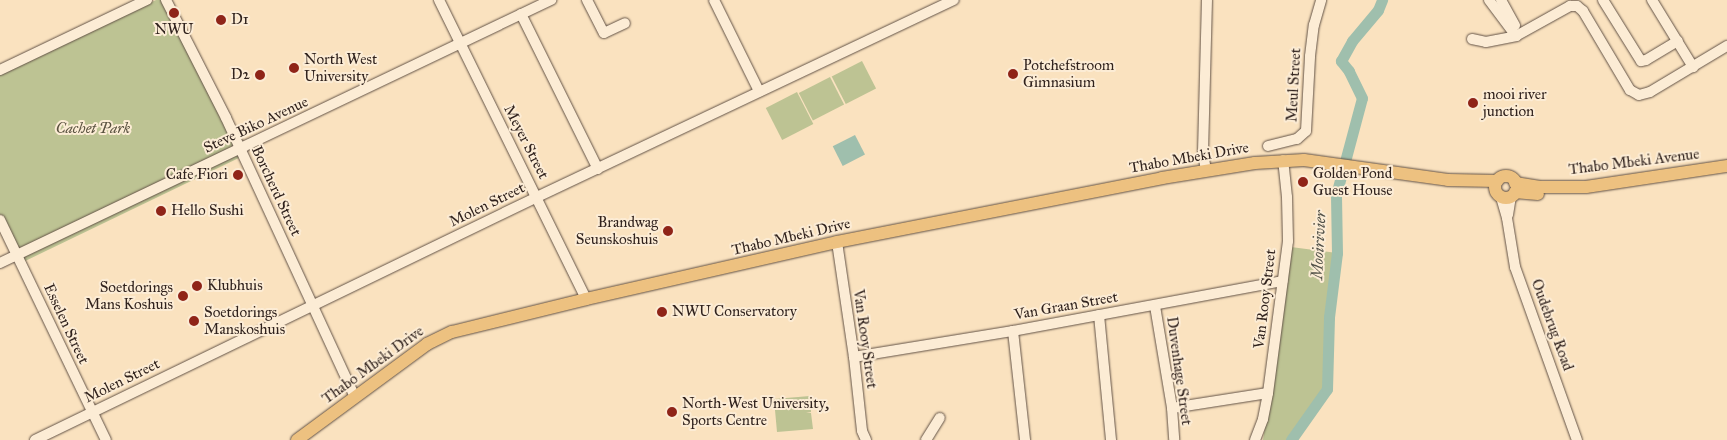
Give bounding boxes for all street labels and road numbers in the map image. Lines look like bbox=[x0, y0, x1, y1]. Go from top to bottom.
street label: Meul Street bbox=[1283, 48, 1305, 122]
street label: Steve Biko Avenue bbox=[201, 93, 311, 157]
street label: Meyer Street bbox=[500, 102, 552, 182]
street label: Thabo Mbeki Drive bbox=[1128, 139, 1250, 177]
street label: Borcherd Street bbox=[247, 143, 305, 239]
street label: Thabo Mbeki Avenue bbox=[1568, 145, 1700, 179]
street label: Molen Street bbox=[446, 179, 528, 231]
street label: Thabo Mbeki Drive bbox=[730, 215, 852, 259]
street label: Van Rooy Street bbox=[1250, 248, 1280, 350]
street label: Oudebrug Road bbox=[1527, 277, 1577, 373]
street label: Esselen Street bbox=[40, 281, 92, 367]
street label: Van Rooy Street bbox=[849, 288, 881, 390]
street label: Van Graan Street bbox=[1013, 288, 1119, 324]
street label: Duvenhage Street bbox=[1162, 315, 1196, 427]
street label: Thabo Mbeki Drive bbox=[319, 322, 427, 408]
street label: Molen Street bbox=[81, 355, 163, 407]

